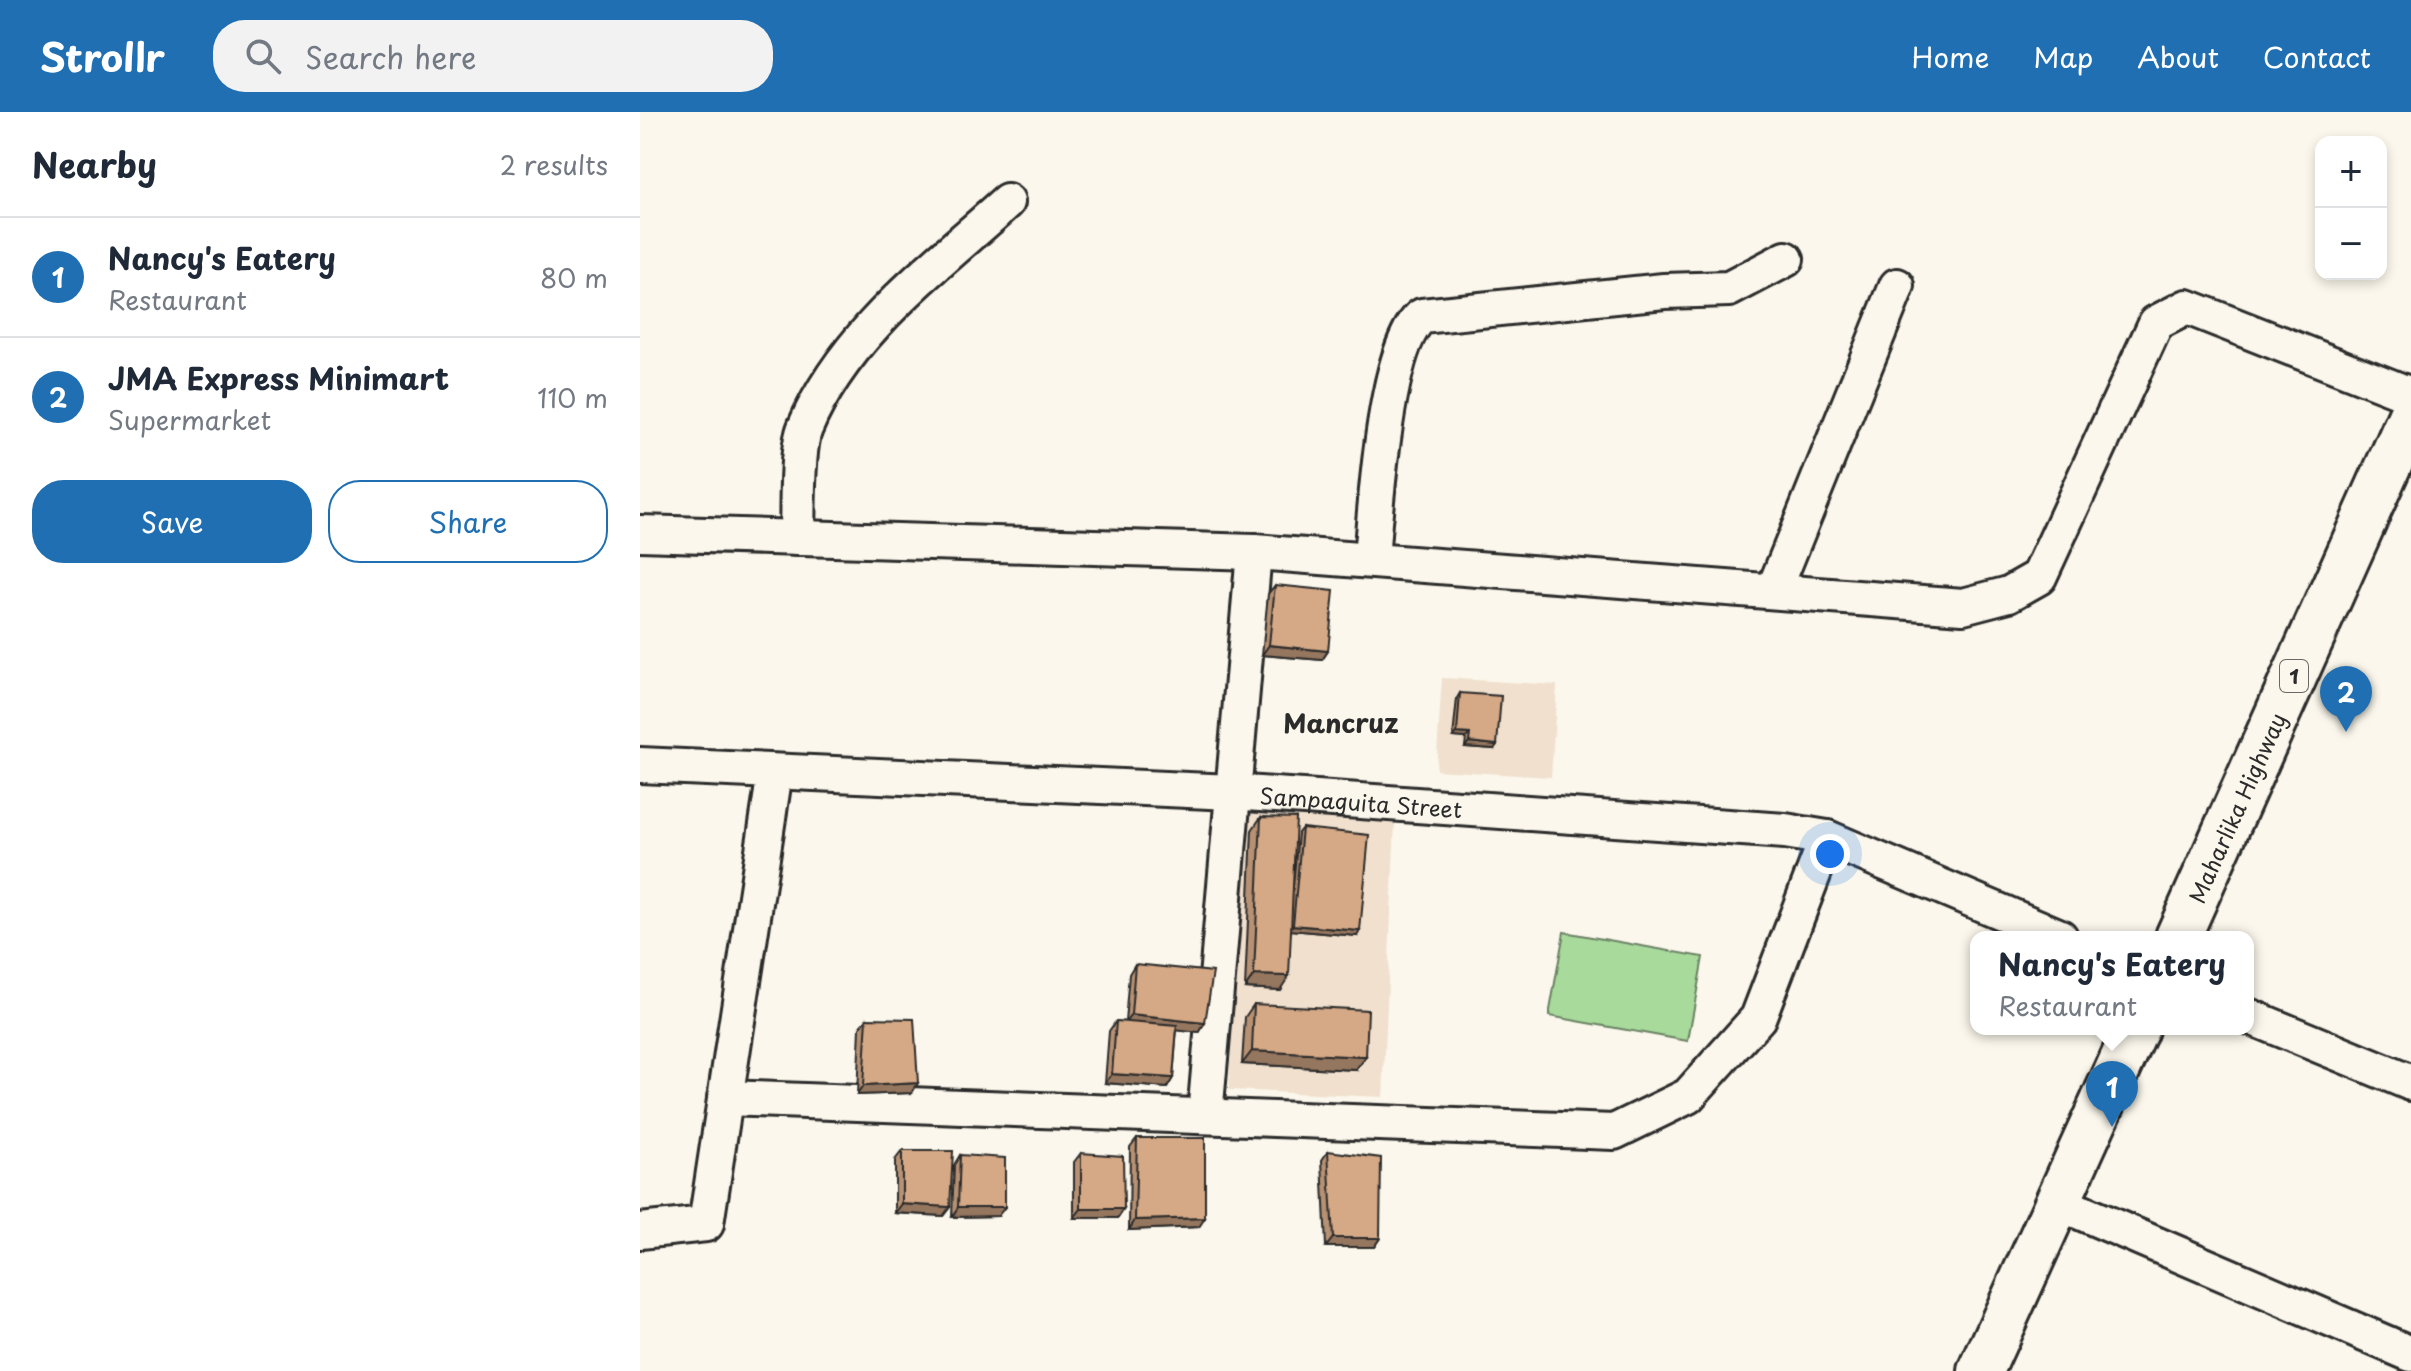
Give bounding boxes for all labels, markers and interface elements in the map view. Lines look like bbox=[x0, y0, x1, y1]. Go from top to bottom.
search box bbox=[213, 20, 773, 92]
text: Strollr bbox=[40, 28, 165, 85]
icon: search bbox=[241, 34, 285, 78]
text: Search here bbox=[305, 34, 477, 79]
text: Home bbox=[1911, 35, 1989, 78]
text: Map bbox=[2033, 35, 2093, 78]
text: About bbox=[2137, 35, 2219, 78]
text: Contact bbox=[2263, 35, 2371, 78]
map controls bbox=[2315, 136, 2387, 280]
button: + bbox=[2315, 136, 2387, 208]
text: Nearby bbox=[32, 138, 157, 190]
text: 2 results bbox=[500, 145, 608, 184]
button: − bbox=[2315, 208, 2387, 280]
text: Nancy's Eatery bbox=[108, 235, 336, 280]
text: 1 bbox=[52, 258, 64, 297]
text: 80 m bbox=[540, 258, 608, 297]
text: Restaurant bbox=[108, 280, 247, 319]
text: JMA Express Minimart bbox=[108, 355, 449, 400]
text: 2 bbox=[49, 378, 67, 417]
text: 110 m bbox=[537, 378, 608, 417]
text: Supermarket bbox=[108, 400, 271, 439]
button: Save bbox=[32, 480, 312, 563]
button: Share bbox=[328, 480, 608, 563]
road number: 1 bbox=[2280, 660, 2308, 692]
pin: 2 bbox=[2320, 666, 2372, 732]
district label: Mancruz bbox=[1283, 703, 1399, 742]
street label: Maharlika Highway bbox=[2179, 707, 2293, 908]
street label: Sampaguita Street bbox=[1259, 778, 1463, 825]
your location bbox=[1810, 834, 1850, 874]
popup bbox=[1970, 931, 2254, 1035]
text: Nancy's Eatery bbox=[1998, 941, 2226, 986]
text: Restaurant bbox=[1998, 986, 2137, 1025]
pin: 1 bbox=[2086, 1061, 2138, 1127]

